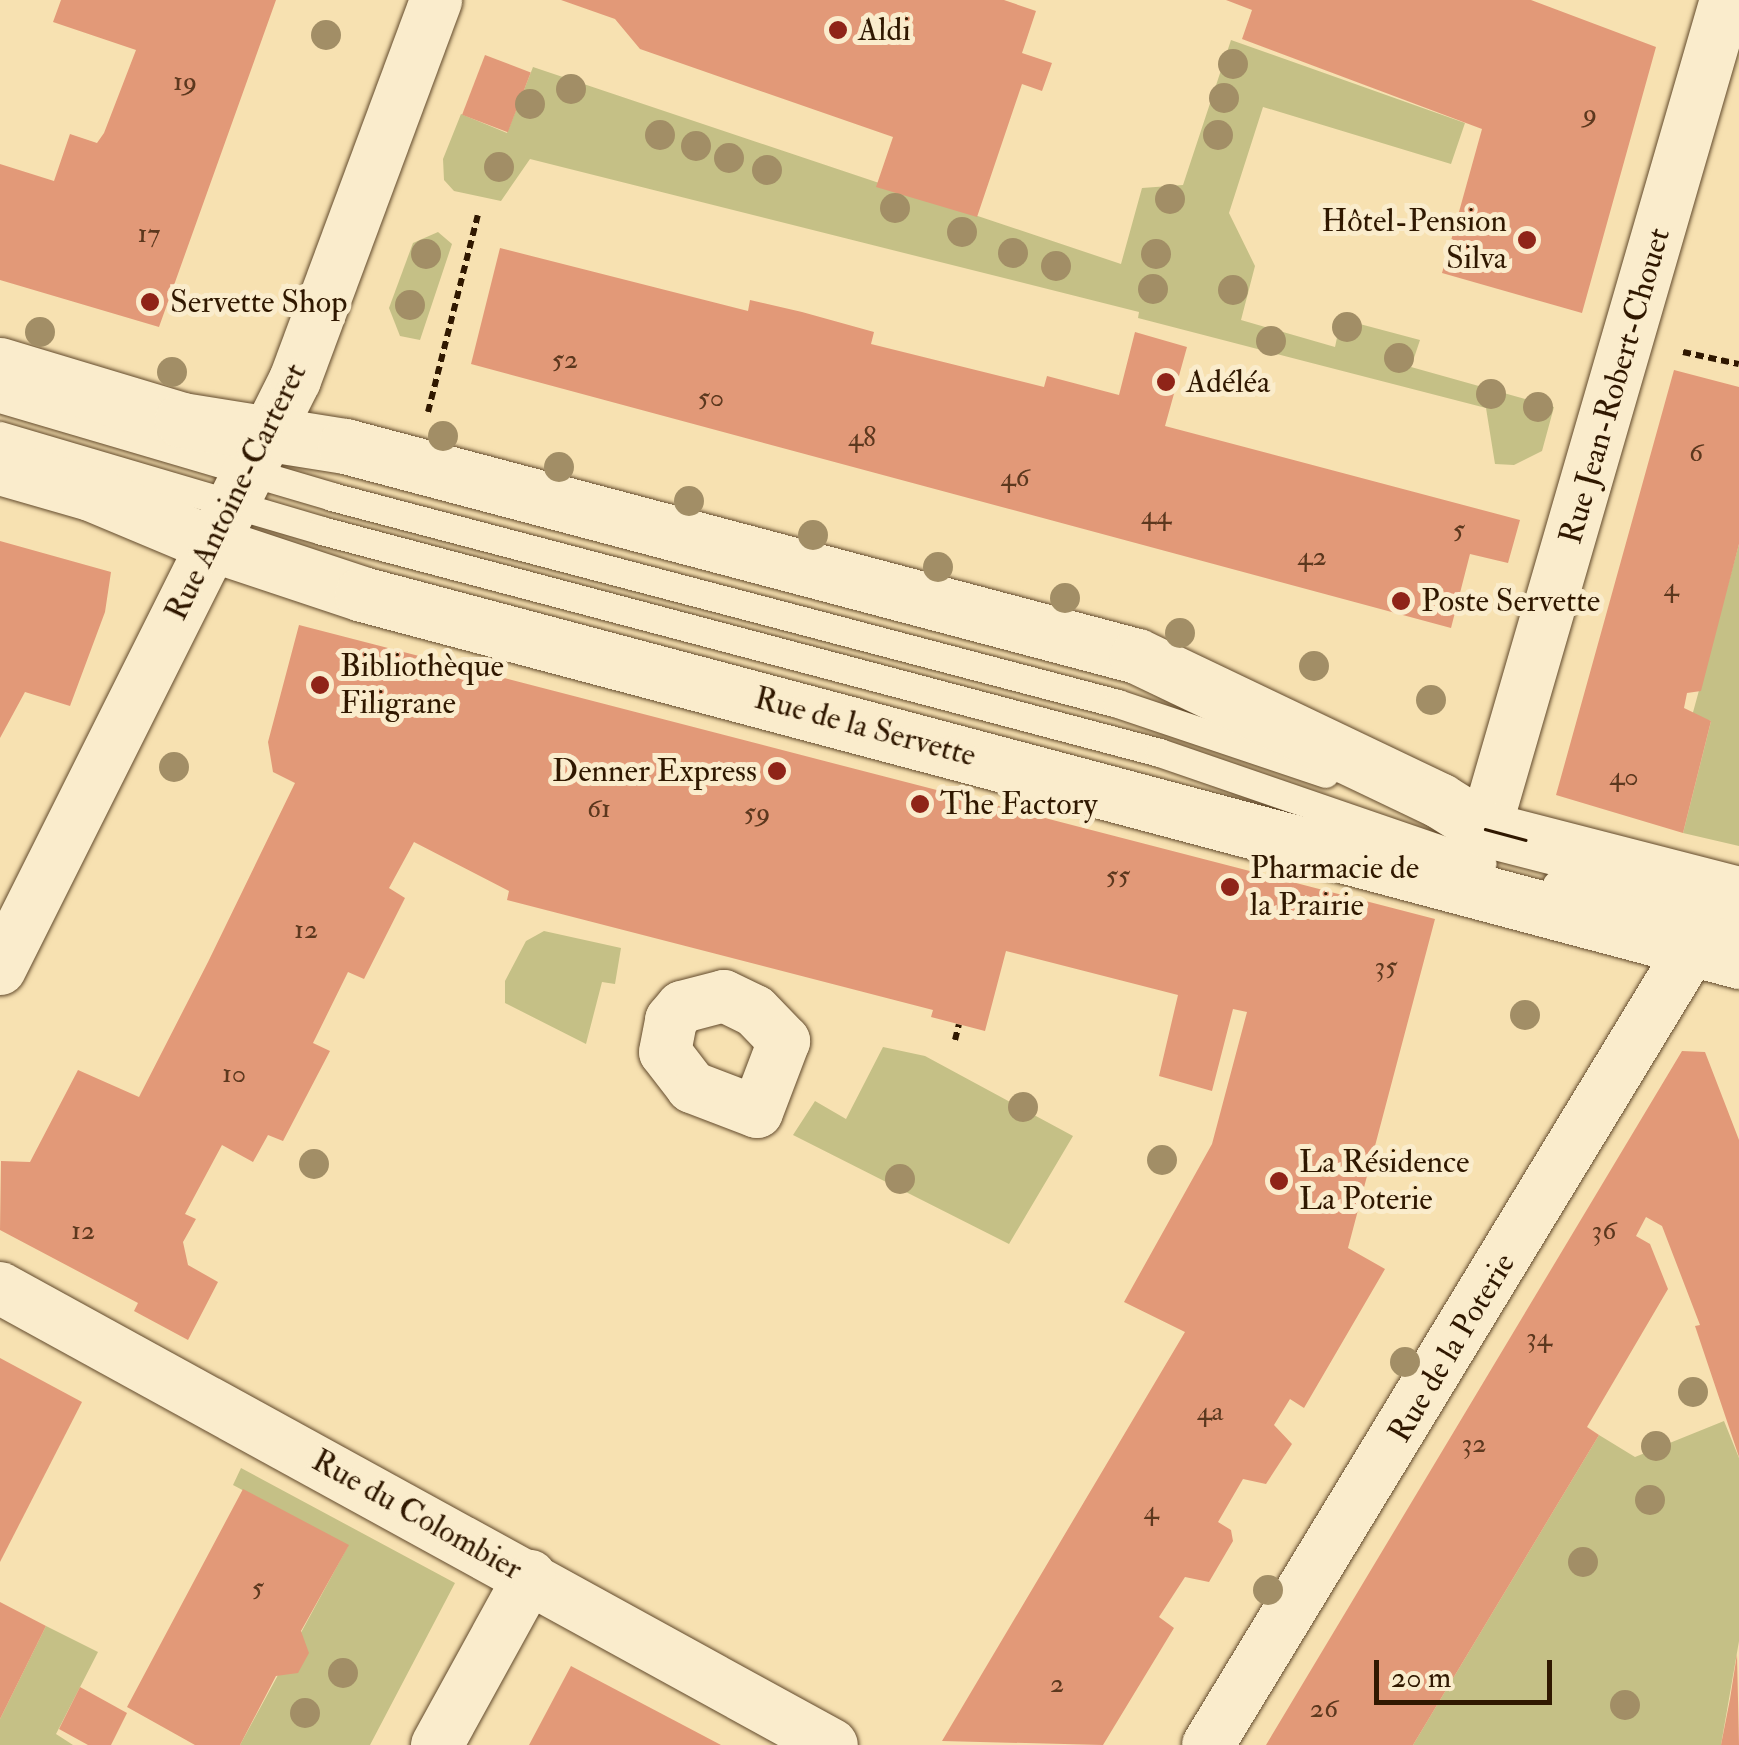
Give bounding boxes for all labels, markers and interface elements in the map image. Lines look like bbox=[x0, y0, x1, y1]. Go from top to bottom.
place label: Aldi bbox=[858, 11, 911, 49]
marker: Aldi bbox=[827, 19, 849, 41]
house number: 19 bbox=[173, 65, 197, 99]
house number: 9 bbox=[1583, 97, 1597, 131]
place label: Hôtel-Pension Silva bbox=[1321, 203, 1507, 278]
house number: 17 bbox=[138, 217, 160, 251]
street label: Rue Jean-Robert-Chouet bbox=[1551, 224, 1679, 548]
marker: Hôtel-Pension Silva bbox=[1516, 229, 1538, 251]
place label: Servette Shop bbox=[170, 283, 347, 321]
marker: Servette Shop bbox=[139, 291, 161, 313]
house number: 52 bbox=[552, 343, 578, 377]
street label: Rue Antoine-Carteret bbox=[157, 357, 315, 627]
place label: Adéléa bbox=[1186, 363, 1270, 401]
marker: Adéléa bbox=[1155, 371, 1177, 393]
house number: 50 bbox=[698, 381, 724, 415]
house number: 48 bbox=[848, 421, 876, 455]
house number: 6 bbox=[1689, 436, 1703, 470]
house number: 46 bbox=[1000, 461, 1030, 495]
house number: 44 bbox=[1141, 499, 1171, 533]
house number: 5 bbox=[1453, 513, 1465, 547]
house number: 42 bbox=[1297, 540, 1327, 574]
house number: 4 bbox=[1663, 571, 1679, 605]
place label: Poste Servette bbox=[1421, 582, 1600, 620]
marker: Poste Servette bbox=[1390, 590, 1412, 612]
place label: Bibliothèque Filigrane bbox=[340, 648, 504, 723]
marker: Bibliothèque Filigrane bbox=[309, 674, 331, 696]
street label: Rue de la Servette bbox=[750, 679, 980, 775]
place label: Denner Express bbox=[552, 752, 757, 790]
marker: Denner Express bbox=[766, 760, 788, 782]
house number: 40 bbox=[1609, 760, 1639, 794]
place label: The Factory bbox=[940, 785, 1098, 823]
house number: 61 bbox=[587, 792, 611, 826]
marker: The Factory bbox=[909, 793, 931, 815]
house number: 59 bbox=[744, 796, 770, 830]
place label: Pharmacie de la Prairie bbox=[1250, 850, 1419, 925]
house number: 55 bbox=[1106, 859, 1130, 893]
marker: Pharmacie de la Prairie bbox=[1219, 876, 1241, 898]
house number: 12 bbox=[294, 913, 318, 947]
house number: 35 bbox=[1374, 950, 1398, 984]
house number: 10 bbox=[222, 1057, 246, 1091]
place label: La Résidence La Poterie bbox=[1299, 1144, 1469, 1219]
marker: La Résidence La Poterie bbox=[1268, 1170, 1290, 1192]
house number: 12 bbox=[71, 1214, 95, 1248]
house number: 36 bbox=[1592, 1214, 1616, 1248]
street label: Rue de la Poterie bbox=[1380, 1246, 1524, 1450]
house number: 34 bbox=[1526, 1321, 1552, 1355]
house number: 4a bbox=[1197, 1395, 1223, 1429]
house number: 32 bbox=[1462, 1427, 1486, 1461]
street label: Rue du Colombier bbox=[305, 1441, 529, 1589]
house number: 4 bbox=[1143, 1494, 1159, 1528]
house number: 5 bbox=[252, 1571, 264, 1605]
scale bar bbox=[1379, 1640, 1556, 1702]
text: 20 m bbox=[1391, 1659, 1451, 1696]
house number: 2 bbox=[1050, 1667, 1064, 1701]
house number: 26 bbox=[1310, 1692, 1338, 1726]

